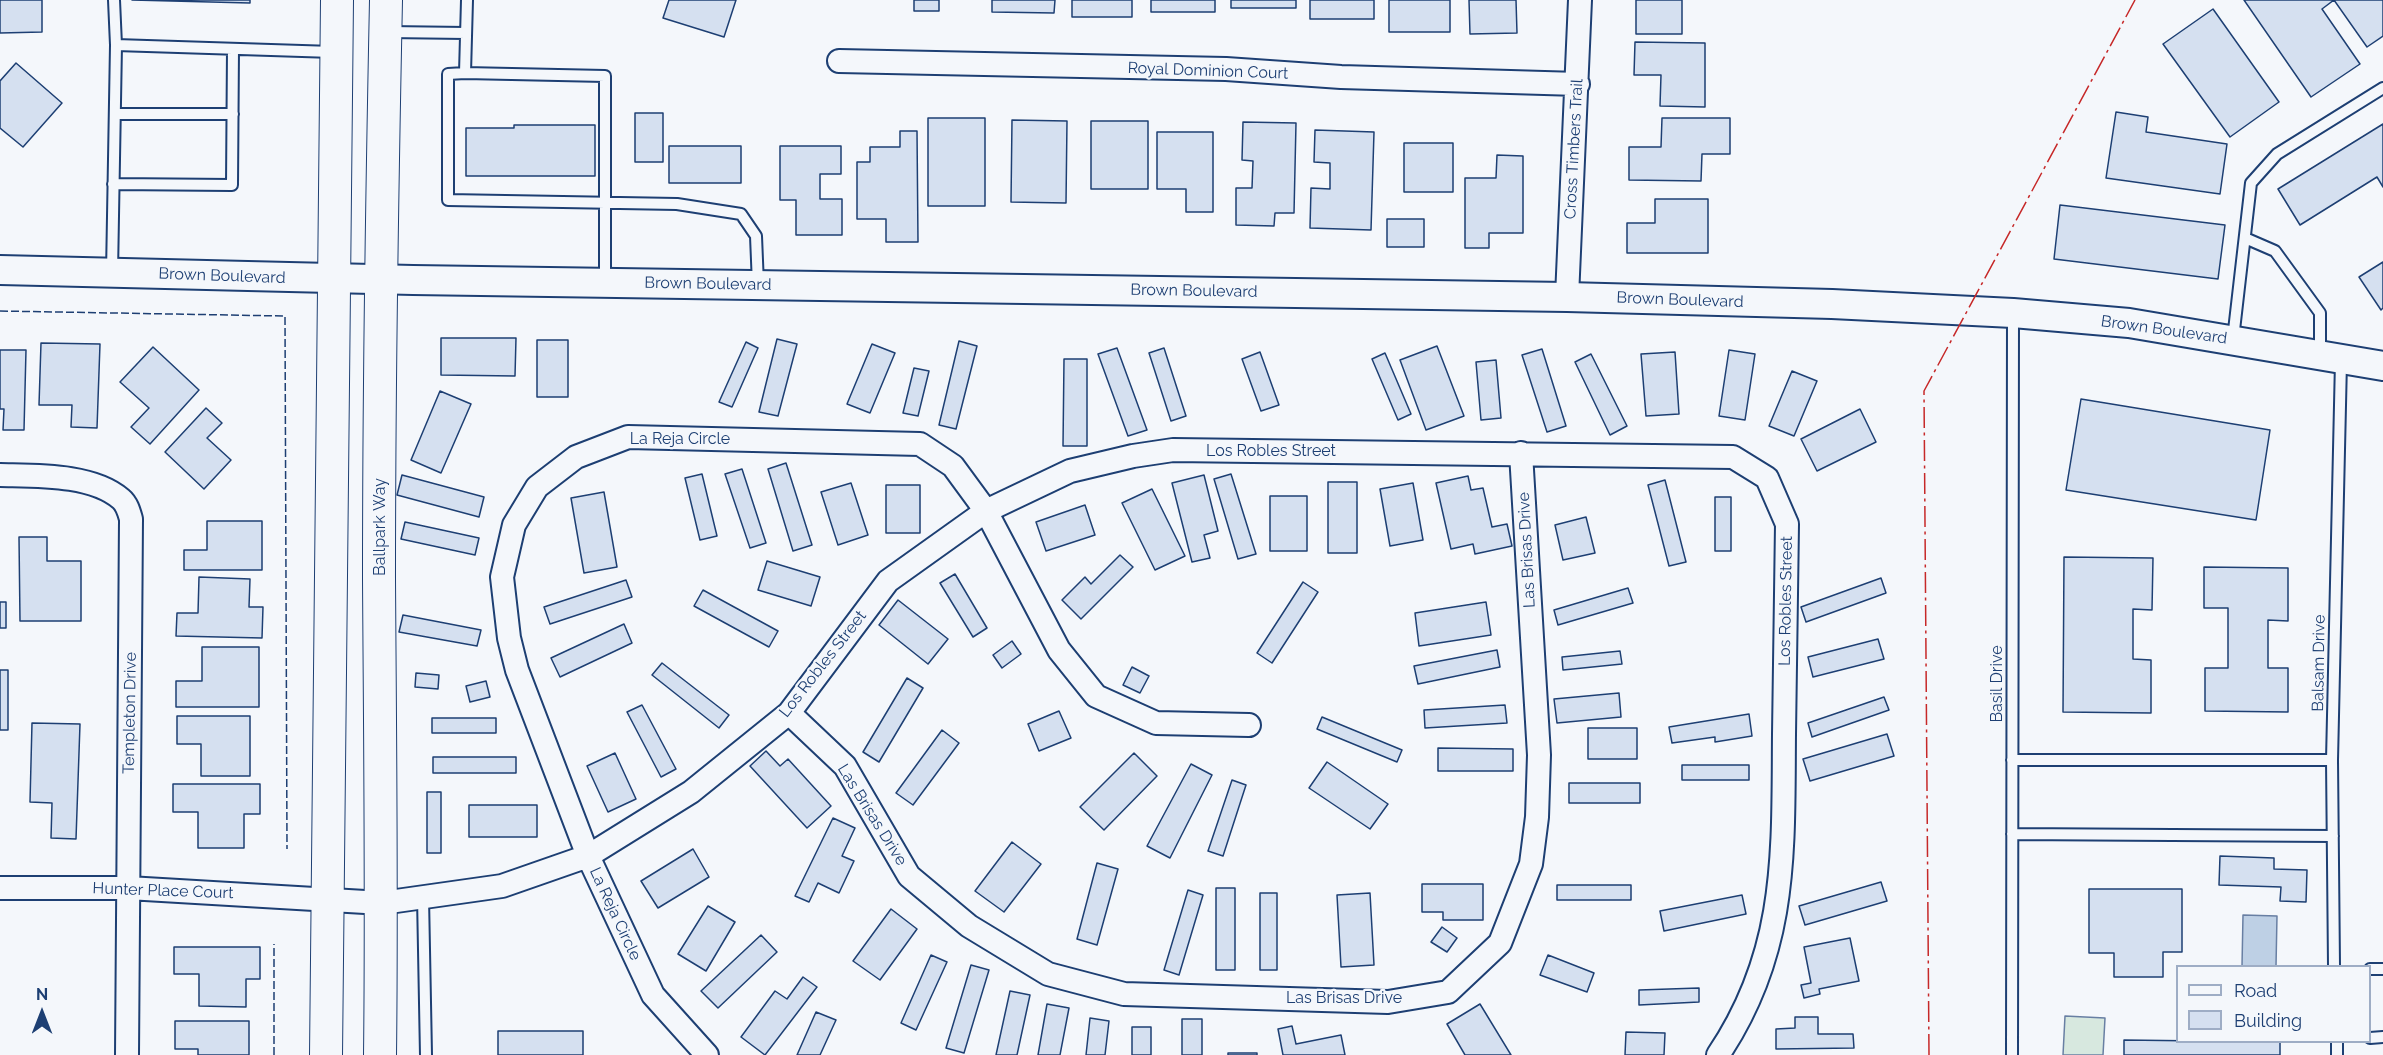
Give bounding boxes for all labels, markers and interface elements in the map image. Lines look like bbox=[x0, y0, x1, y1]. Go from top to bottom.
street label: Royal Dominion Court bbox=[1127, 59, 1289, 83]
street label: Cross Timbers Trail bbox=[1561, 78, 1587, 220]
street label: Brown Boulevard bbox=[158, 264, 286, 288]
street label: Brown Boulevard bbox=[644, 273, 772, 295]
street label: Brown Boulevard bbox=[1130, 280, 1258, 302]
street label: Brown Boulevard bbox=[1616, 288, 1744, 312]
street label: Brown Boulevard bbox=[2100, 312, 2228, 348]
street label: La Reja Circle bbox=[630, 429, 730, 449]
street label: Los Robles Street bbox=[1206, 441, 1336, 461]
street label: Ballpark Way bbox=[370, 478, 390, 576]
street label: Las Brisas Drive bbox=[1514, 492, 1540, 608]
street label: Los Robles Street bbox=[1775, 536, 1797, 666]
street label: Los Robles Street bbox=[775, 607, 871, 721]
street label: Balsam Drive bbox=[2309, 614, 2329, 712]
street label: Basil Drive bbox=[1987, 645, 2007, 723]
street label: Templeton Drive bbox=[119, 652, 141, 774]
street label: Las Brisas Drive bbox=[833, 761, 911, 869]
street label: La Reja Circle bbox=[585, 864, 645, 964]
street label: Hunter Place Court bbox=[92, 879, 234, 903]
legend bbox=[2176, 965, 2371, 1043]
text: Road bbox=[2234, 980, 2277, 1001]
north arrow bbox=[12, 983, 72, 1043]
text: N bbox=[36, 985, 48, 1004]
street label: Las Brisas Drive bbox=[1286, 988, 1402, 1008]
text: Building bbox=[2234, 1010, 2302, 1031]

